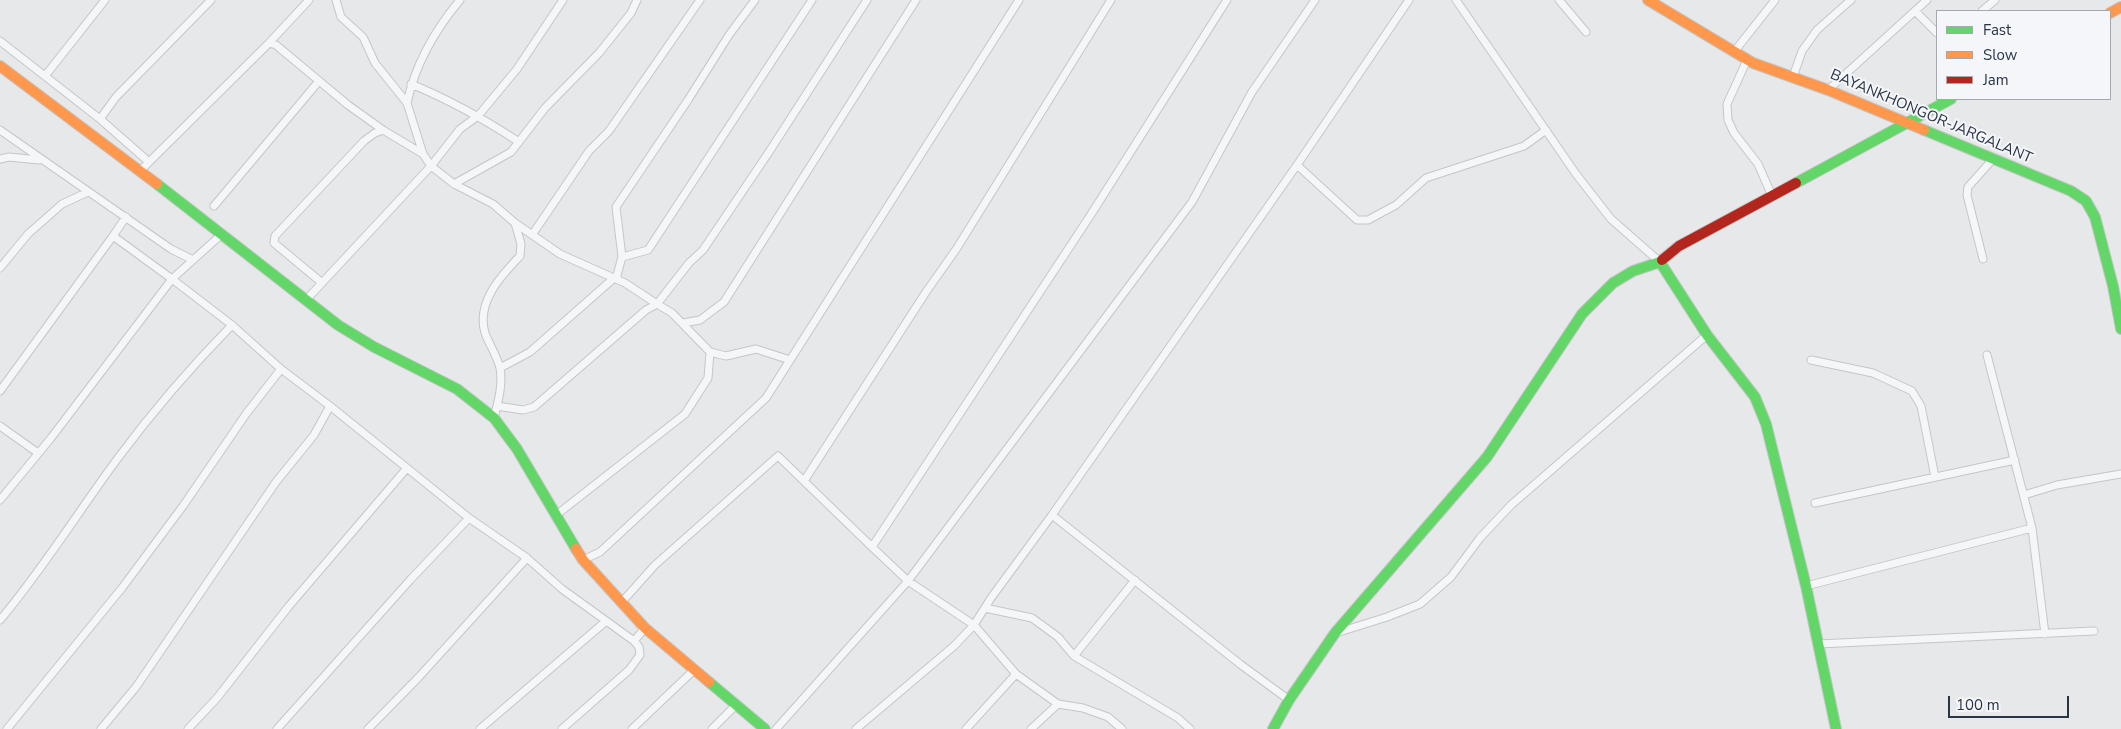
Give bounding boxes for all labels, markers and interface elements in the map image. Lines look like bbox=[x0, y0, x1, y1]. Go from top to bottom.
legend bbox=[1936, 10, 2111, 100]
text: Fast bbox=[1983, 20, 2011, 40]
text: Slow bbox=[1983, 45, 2017, 65]
street label: BAYANKHONGOR-JARGALANT bbox=[1827, 66, 2035, 168]
text: Jam bbox=[1983, 70, 2009, 90]
scale bar bbox=[1951, 686, 2072, 718]
text: 100 m bbox=[1956, 695, 2000, 715]

